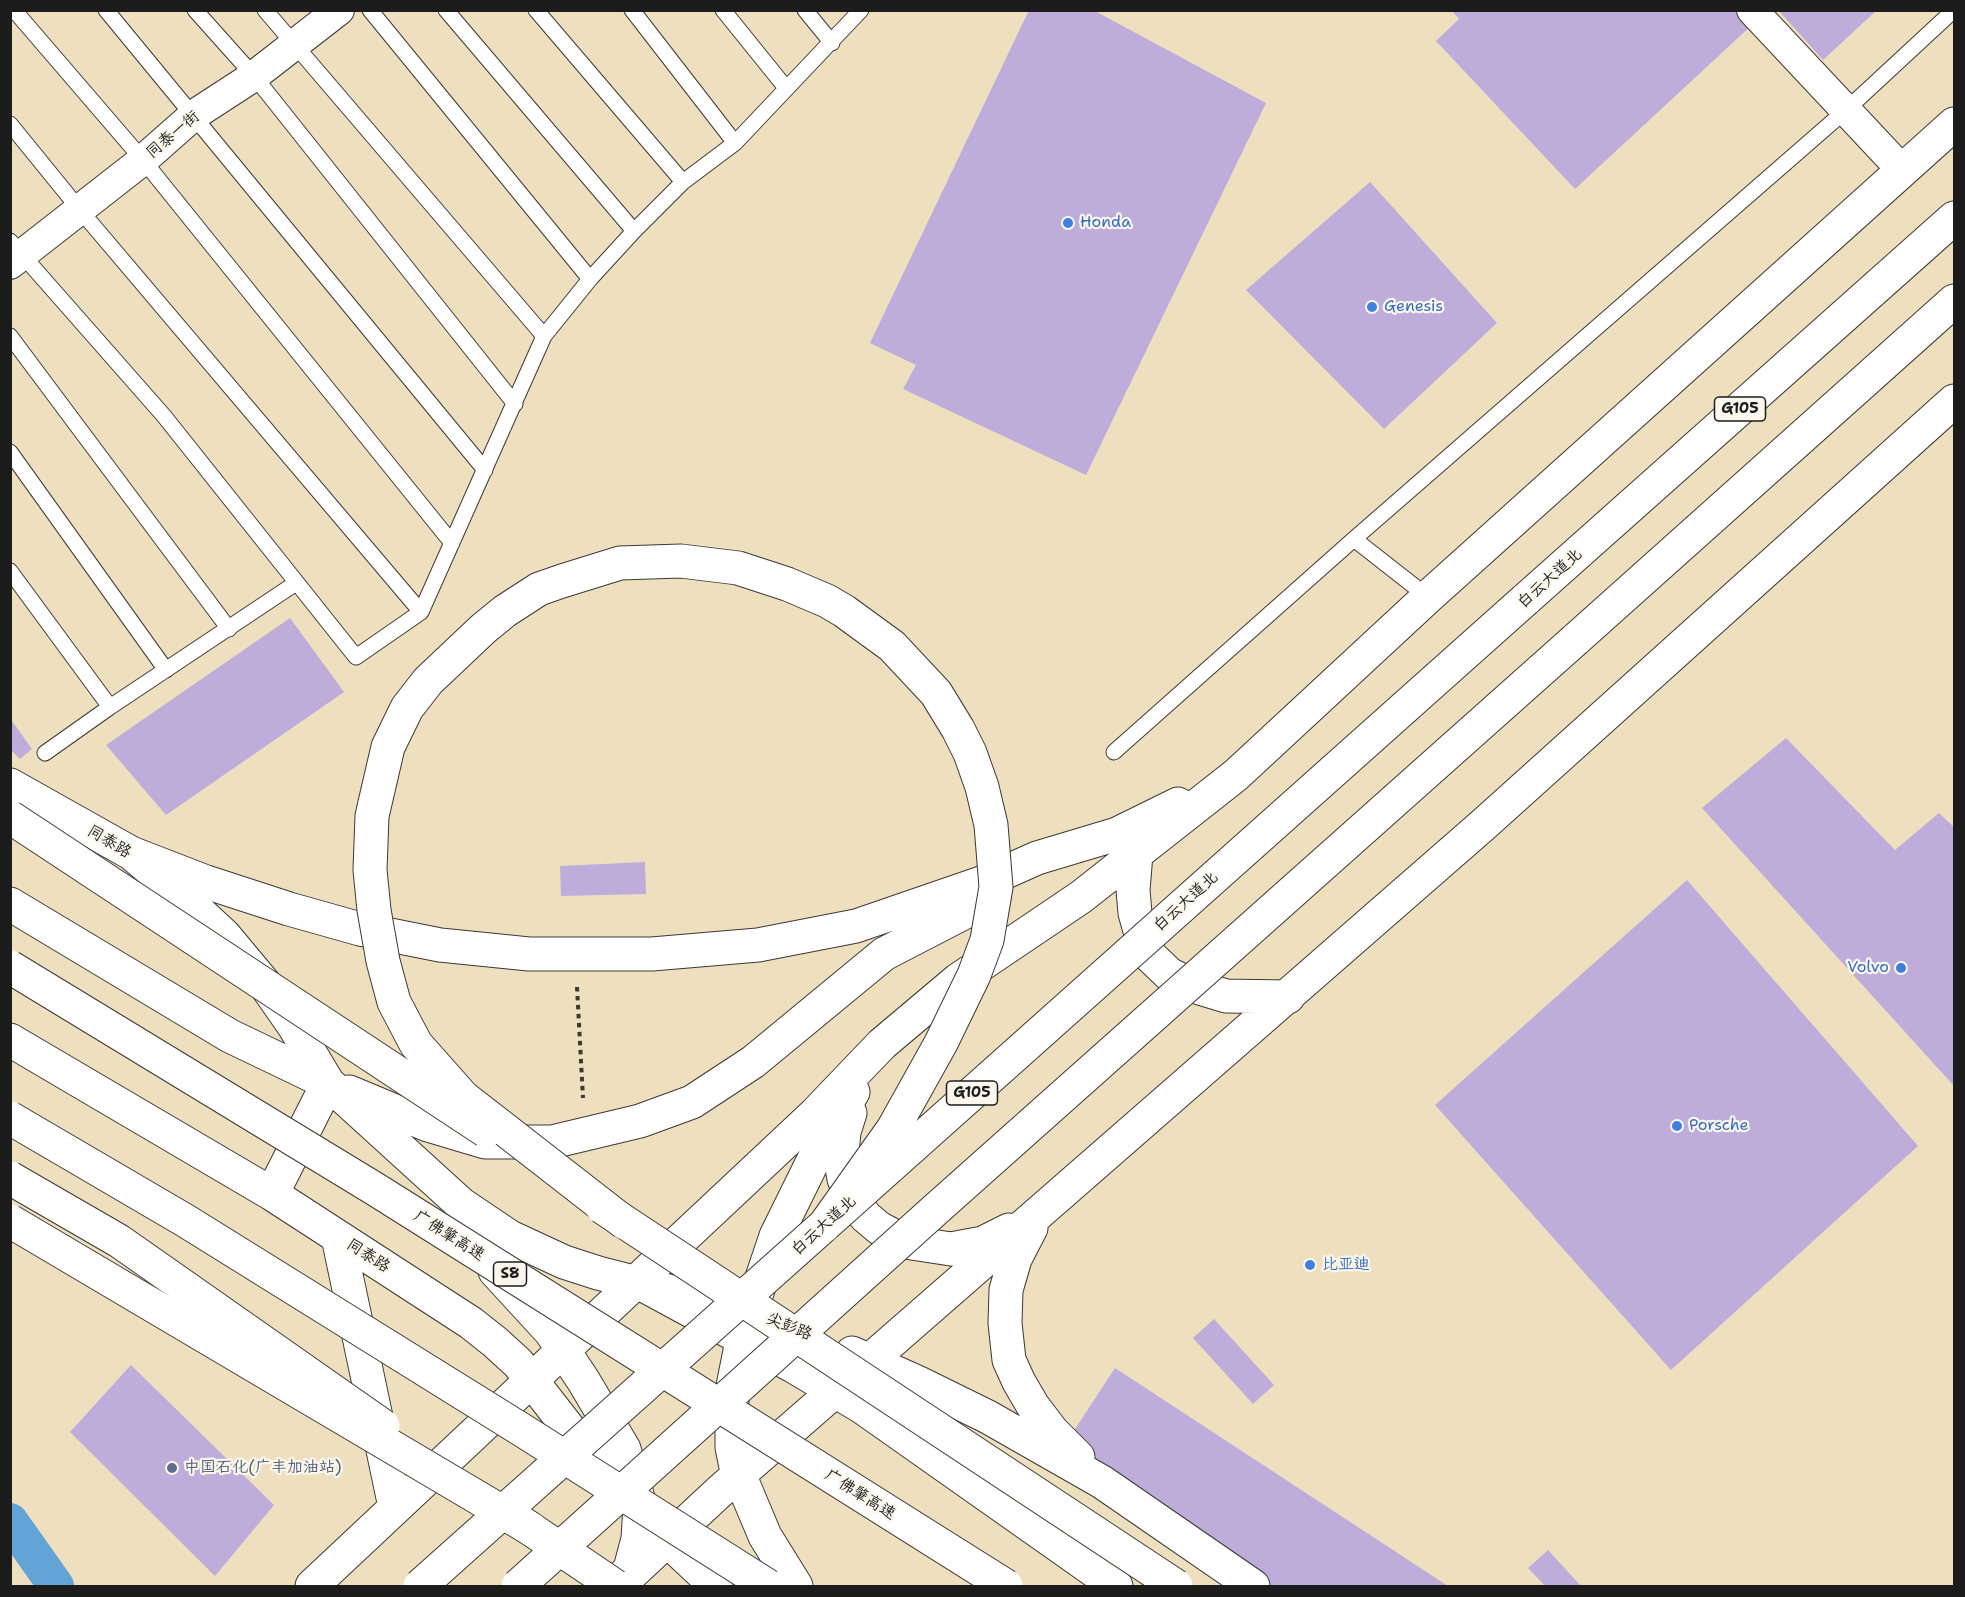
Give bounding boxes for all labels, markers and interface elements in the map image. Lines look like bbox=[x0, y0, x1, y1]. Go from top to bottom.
street label: 同泰一街 bbox=[142, 107, 204, 163]
place label: Honda bbox=[1080, 213, 1131, 233]
marker: Honda bbox=[1061, 216, 1075, 230]
place label: Genesis bbox=[1384, 297, 1443, 317]
marker: Genesis bbox=[1365, 300, 1379, 314]
road number: G105 bbox=[1714, 397, 1766, 421]
street label: 白云大道北 bbox=[1514, 545, 1586, 613]
street label: 同泰路 bbox=[83, 821, 135, 863]
street label: 白云大道北 bbox=[1150, 868, 1222, 936]
place label: Volvo bbox=[1847, 958, 1889, 978]
marker: Volvo bbox=[1894, 961, 1908, 975]
road number: G105 bbox=[946, 1081, 998, 1105]
place label: Porsche bbox=[1689, 1116, 1748, 1136]
marker: Porsche bbox=[1670, 1119, 1684, 1133]
street label: 白云大道北 bbox=[788, 1192, 860, 1260]
street label: 广佛肇高速 bbox=[410, 1207, 488, 1265]
street label: 同泰路 bbox=[343, 1235, 393, 1277]
place label: 比亚迪 bbox=[1322, 1255, 1370, 1275]
marker: 比亚迪 bbox=[1303, 1258, 1317, 1272]
road number: S8 bbox=[494, 1262, 526, 1286]
street label: 尖彭路 bbox=[763, 1309, 815, 1345]
place label: 中国石化(广丰加油站) bbox=[184, 1458, 342, 1478]
marker: 中国石化(广丰加油站) bbox=[165, 1461, 179, 1475]
street label: 广佛肇高速 bbox=[821, 1466, 899, 1524]

